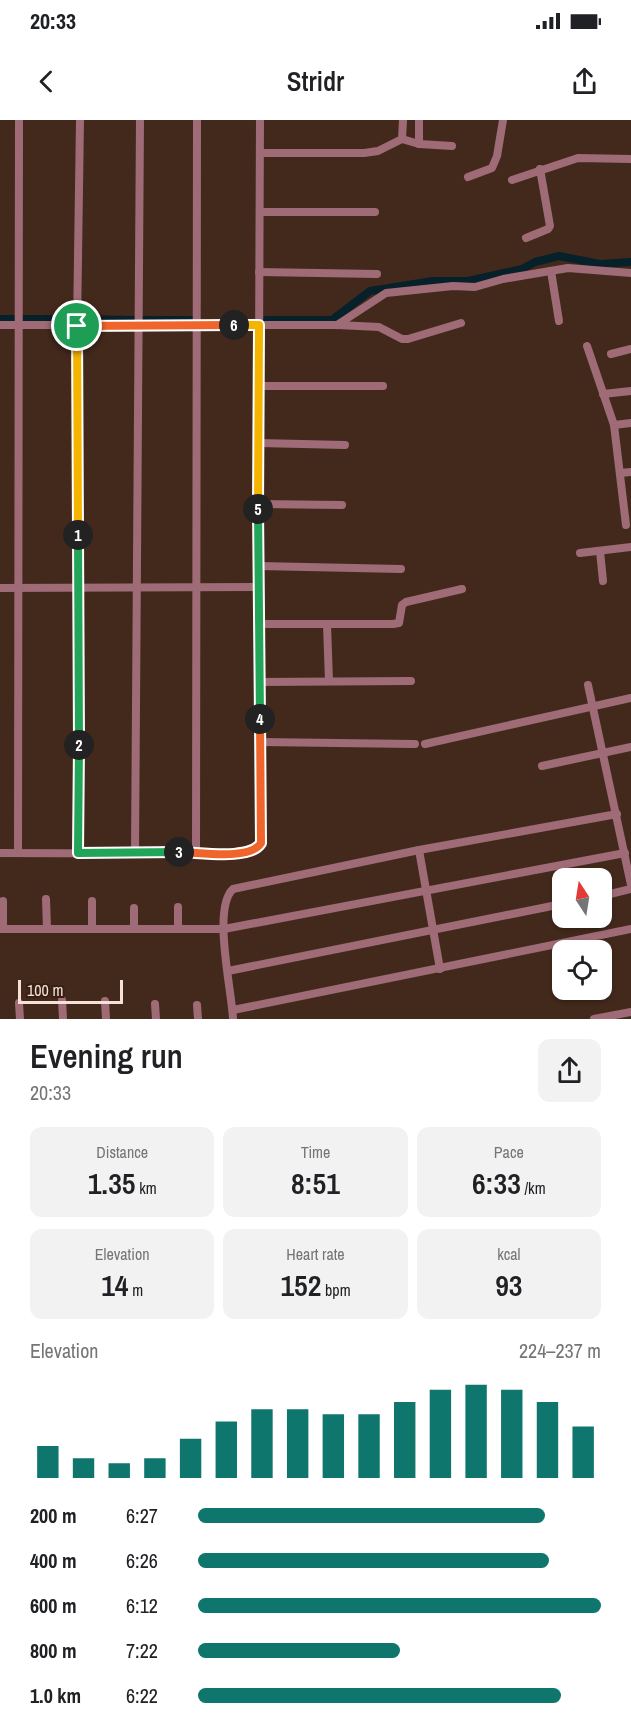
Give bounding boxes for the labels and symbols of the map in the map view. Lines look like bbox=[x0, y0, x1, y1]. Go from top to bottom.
pin bbox=[51, 300, 102, 351]
pin: 6 bbox=[219, 310, 249, 340]
pin: 5 bbox=[243, 494, 273, 524]
pin: 1 bbox=[63, 520, 93, 550]
pin: 4 bbox=[245, 704, 275, 734]
pin: 2 bbox=[64, 730, 94, 760]
pin: 3 bbox=[164, 837, 194, 867]
north arrow bbox=[552, 868, 612, 928]
scale bar bbox=[18, 977, 123, 1004]

